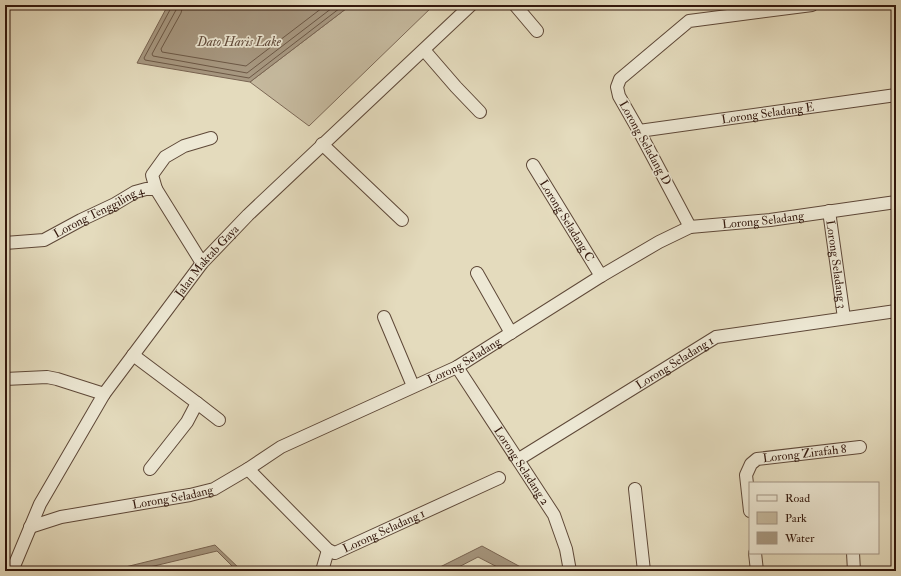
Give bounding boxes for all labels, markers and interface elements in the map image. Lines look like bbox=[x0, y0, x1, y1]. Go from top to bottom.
water label: Dato Haris Lake bbox=[196, 34, 282, 50]
street label: Lorong Seladang D bbox=[616, 98, 675, 188]
street label: Lorong Seladang E bbox=[721, 99, 815, 127]
street label: Lorong Seladang C bbox=[536, 177, 598, 264]
street label: Lorong Tenggiling 4 bbox=[51, 182, 146, 241]
street label: Lorong Seladang bbox=[722, 208, 806, 232]
street label: Lorong Seladang 3 bbox=[823, 219, 850, 310]
street label: Jalan Maktab Gaya bbox=[171, 221, 243, 301]
street label: Lorong Seladang bbox=[425, 333, 505, 387]
street label: Lorong Seladang 1 bbox=[633, 333, 716, 392]
street label: Lorong Seladang 2 bbox=[491, 424, 553, 508]
street label: Lorong Zirafah 8 bbox=[762, 441, 848, 466]
street label: Lorong Seladang bbox=[131, 482, 216, 512]
legend bbox=[749, 482, 879, 554]
text: Road bbox=[785, 491, 810, 506]
street label: Lorong Seladang 1 bbox=[340, 505, 427, 556]
text: Park bbox=[785, 511, 807, 526]
text: Water bbox=[784, 531, 815, 546]

